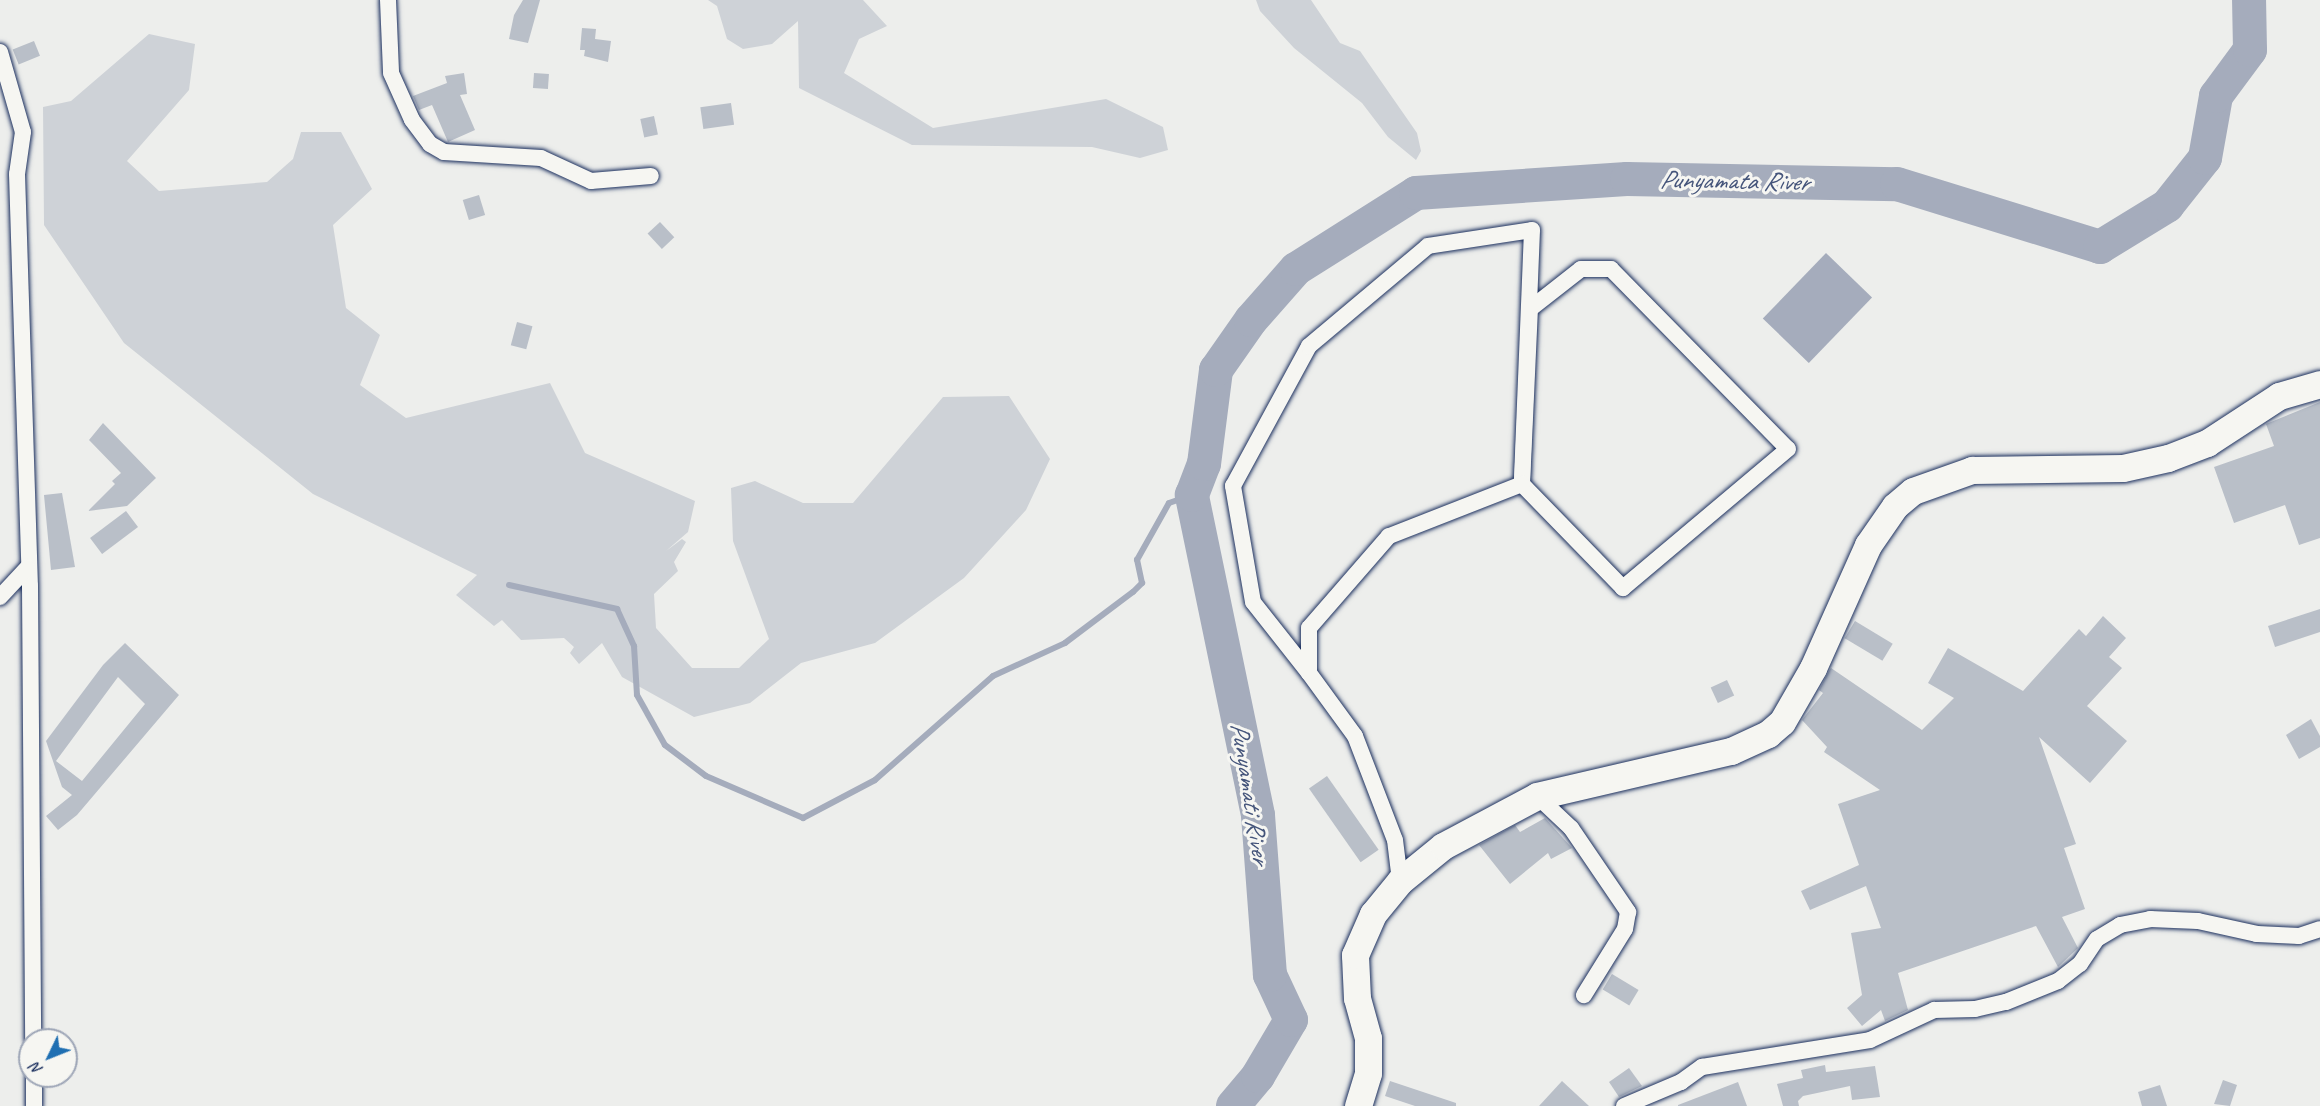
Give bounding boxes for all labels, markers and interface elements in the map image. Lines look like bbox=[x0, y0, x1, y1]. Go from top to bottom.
water label: Punyamata River bbox=[1659, 164, 1809, 198]
water label: Punyamati River bbox=[1223, 720, 1277, 866]
north arrow bbox=[18, 1028, 78, 1088]
text: N bbox=[26, 1058, 47, 1079]

